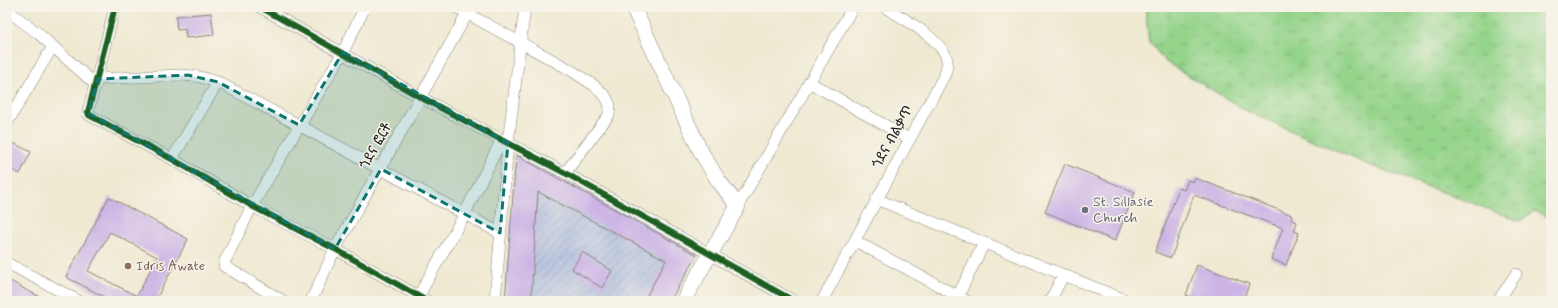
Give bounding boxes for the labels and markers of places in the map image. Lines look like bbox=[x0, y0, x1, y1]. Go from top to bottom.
place label: St. Sillasie Church bbox=[1093, 193, 1153, 227]
marker: St. Sillasie Church bbox=[1080, 205, 1090, 215]
place label: Idris Awate bbox=[136, 257, 205, 275]
marker: Idris Awate bbox=[123, 261, 133, 271]

